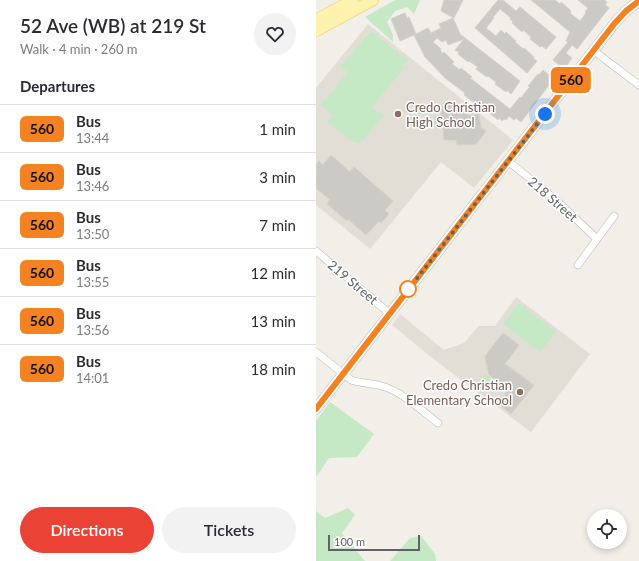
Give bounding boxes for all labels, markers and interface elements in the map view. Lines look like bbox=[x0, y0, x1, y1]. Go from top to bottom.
button: heart bbox=[254, 13, 296, 55]
text: 52 Ave (WB) at 219 St bbox=[20, 14, 206, 37]
text: Walk · 4 min · 260 m bbox=[20, 41, 138, 57]
line badge: 560 bbox=[548, 67, 594, 93]
text: 560 bbox=[559, 71, 583, 88]
text: Departures bbox=[20, 77, 95, 95]
place label: Credo Christian High School bbox=[406, 99, 495, 130]
your location bbox=[535, 104, 555, 124]
marker: Credo Christian High School bbox=[393, 109, 403, 119]
text: Bus bbox=[76, 112, 101, 130]
text: 560 bbox=[30, 120, 54, 137]
text: 1 min bbox=[259, 120, 296, 138]
text: 13:44 bbox=[76, 130, 109, 146]
text: Bus bbox=[76, 160, 101, 178]
text: 560 bbox=[30, 168, 54, 185]
text: 3 min bbox=[259, 168, 296, 186]
street label: 218 Street bbox=[525, 173, 581, 225]
text: 13:46 bbox=[76, 178, 109, 194]
text: Bus bbox=[76, 208, 101, 226]
text: 560 bbox=[30, 216, 54, 233]
text: 7 min bbox=[259, 216, 296, 234]
text: 13:50 bbox=[76, 226, 109, 242]
text: Bus bbox=[76, 256, 101, 274]
street label: 219 Street bbox=[325, 257, 381, 308]
text: 560 bbox=[30, 264, 54, 281]
text: 12 min bbox=[250, 264, 296, 282]
text: 13:55 bbox=[76, 274, 109, 290]
unlabelled marker bbox=[399, 280, 417, 298]
text: Bus bbox=[76, 304, 101, 322]
text: 560 bbox=[30, 312, 54, 329]
text: 13 min bbox=[250, 312, 296, 330]
text: 13:56 bbox=[76, 322, 109, 338]
text: Bus bbox=[76, 352, 101, 370]
text: 560 bbox=[30, 360, 54, 377]
text: 18 min bbox=[250, 360, 296, 378]
text: 14:01 bbox=[76, 370, 109, 386]
place label: Credo Christian Elementary School bbox=[406, 377, 512, 408]
marker: Credo Christian Elementary School bbox=[515, 387, 525, 397]
button: Directions bbox=[20, 507, 154, 553]
button: Tickets bbox=[162, 507, 296, 553]
map controls bbox=[587, 509, 627, 549]
button: locate bbox=[587, 509, 627, 549]
scale bar bbox=[328, 533, 420, 552]
text: 100 m bbox=[334, 535, 365, 548]

